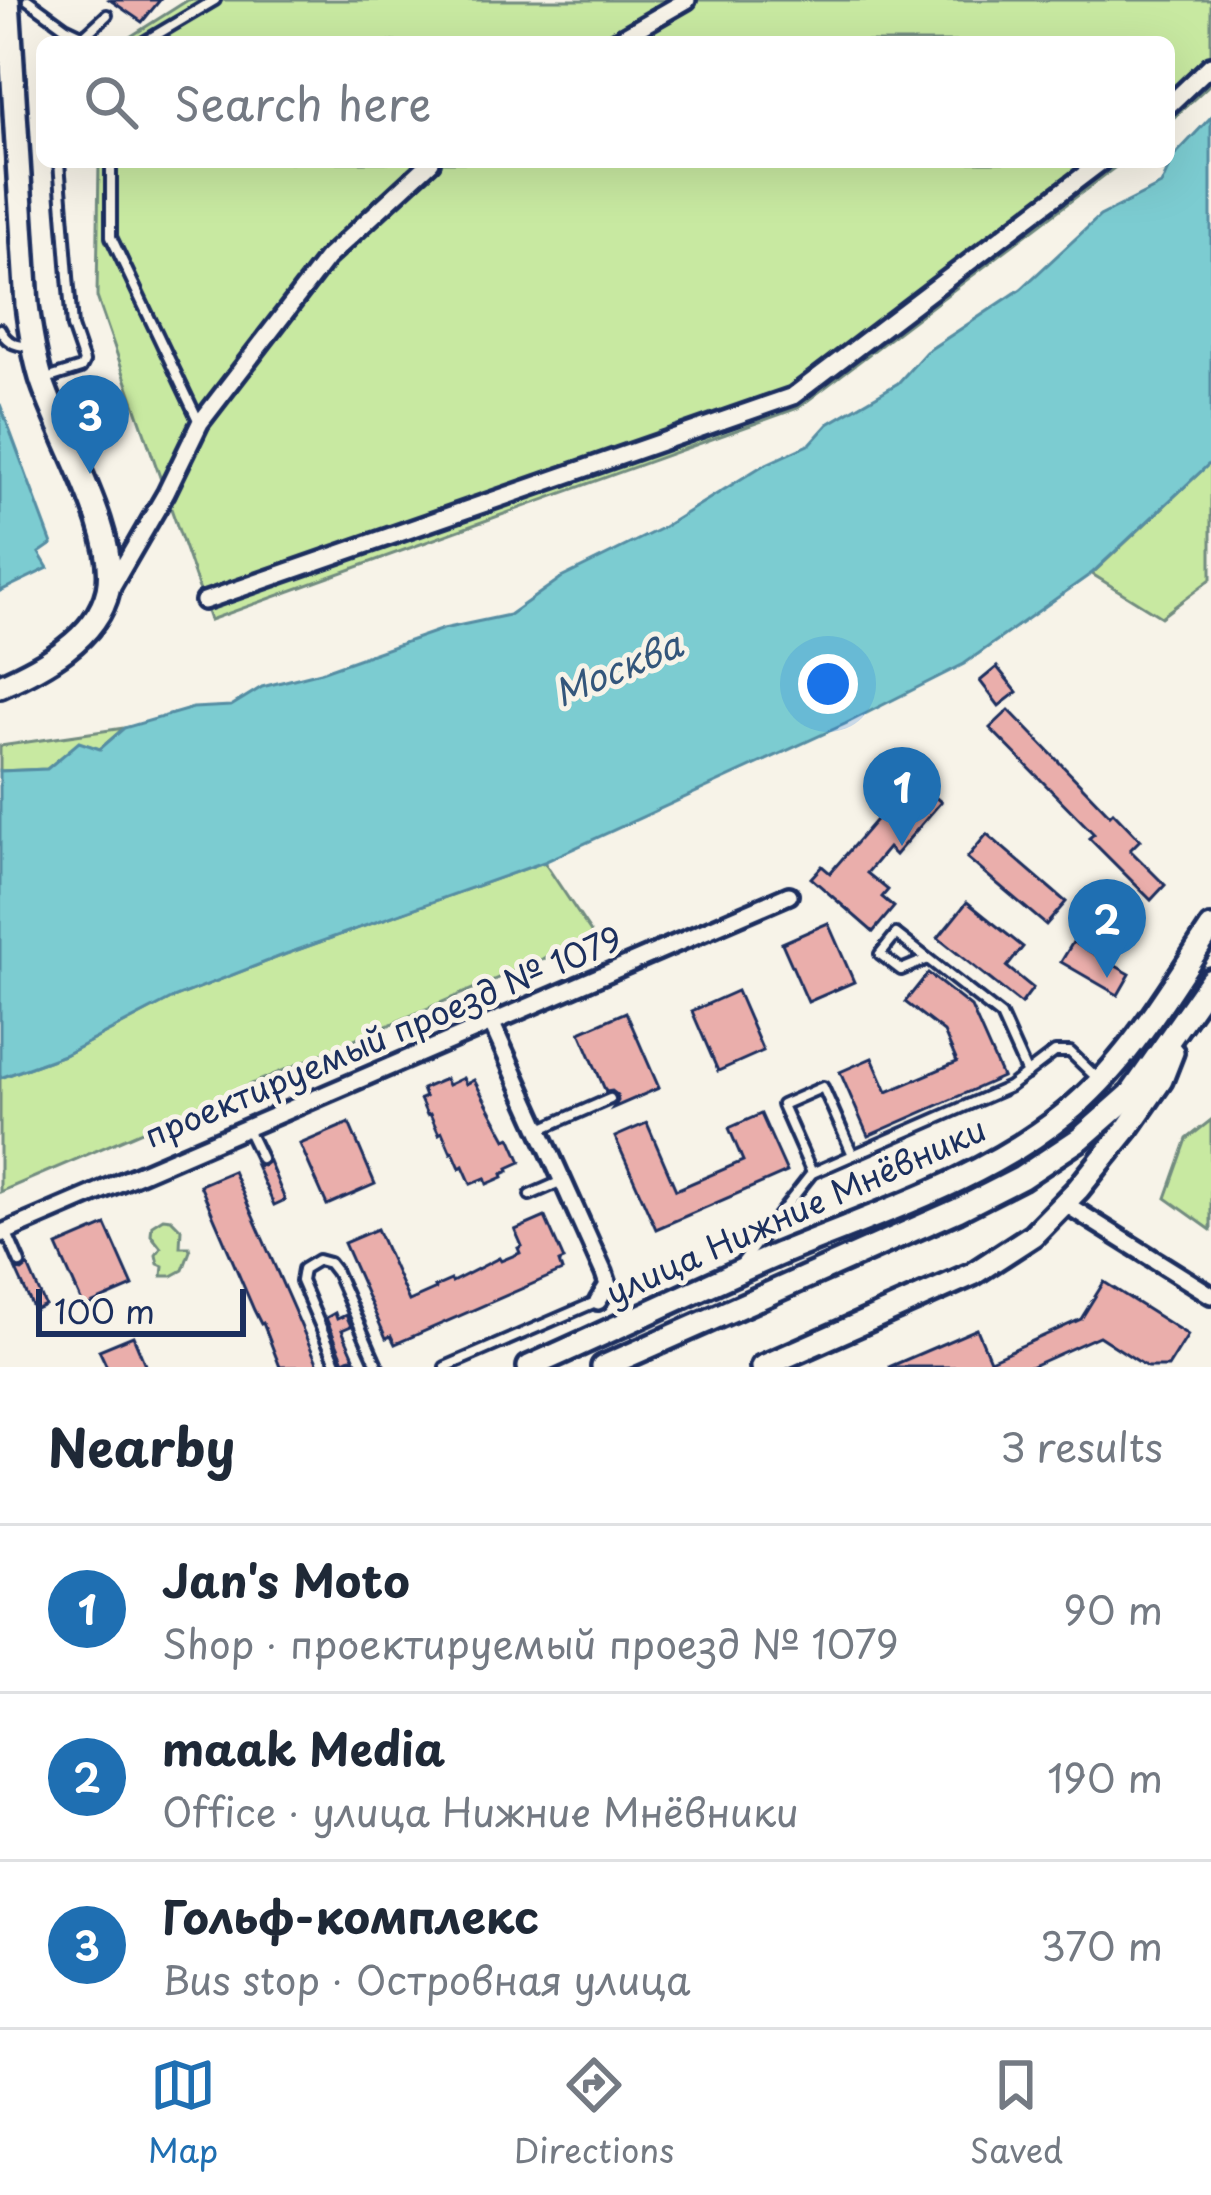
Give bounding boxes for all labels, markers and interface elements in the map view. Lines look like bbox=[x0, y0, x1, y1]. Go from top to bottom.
search box bbox=[36, 36, 1175, 168]
text: Search here bbox=[174, 68, 431, 136]
icon: search bbox=[78, 69, 144, 135]
pin: 3 bbox=[51, 375, 129, 474]
water label: Москва bbox=[545, 615, 691, 718]
your location bbox=[798, 654, 858, 714]
pin: 1 bbox=[863, 747, 941, 846]
pin: 2 bbox=[1068, 879, 1146, 978]
street label: проектируемый проезд № 1079 bbox=[135, 912, 629, 1159]
street label: улица Нижние Мнёвники bbox=[597, 1103, 993, 1316]
scale bar bbox=[36, 1283, 246, 1336]
text: 100 m bbox=[54, 1285, 155, 1335]
text: Nearby bbox=[48, 1407, 235, 1484]
text: 3 results bbox=[1000, 1416, 1163, 1475]
text: Jan's Moto bbox=[162, 1545, 410, 1613]
text: 1 bbox=[78, 1579, 96, 1638]
text: 90 m bbox=[1063, 1579, 1163, 1638]
text: Shop · проектируемый проезд № 1079 bbox=[162, 1613, 899, 1672]
text: maak Media bbox=[162, 1713, 445, 1781]
text: 2 bbox=[73, 1747, 101, 1806]
text: 190 m bbox=[1047, 1747, 1163, 1806]
text: Office · улица Нижние Мнёвники bbox=[162, 1781, 799, 1840]
text: Гольф-комплекс bbox=[162, 1881, 539, 1949]
text: 3 bbox=[74, 1915, 100, 1974]
text: 370 m bbox=[1040, 1915, 1163, 1974]
text: Bus stop · Островная улица bbox=[162, 1949, 690, 2008]
tab: Map bbox=[148, 2052, 218, 2174]
tab: Directions bbox=[514, 2052, 674, 2174]
tab: Saved bbox=[970, 2052, 1063, 2174]

